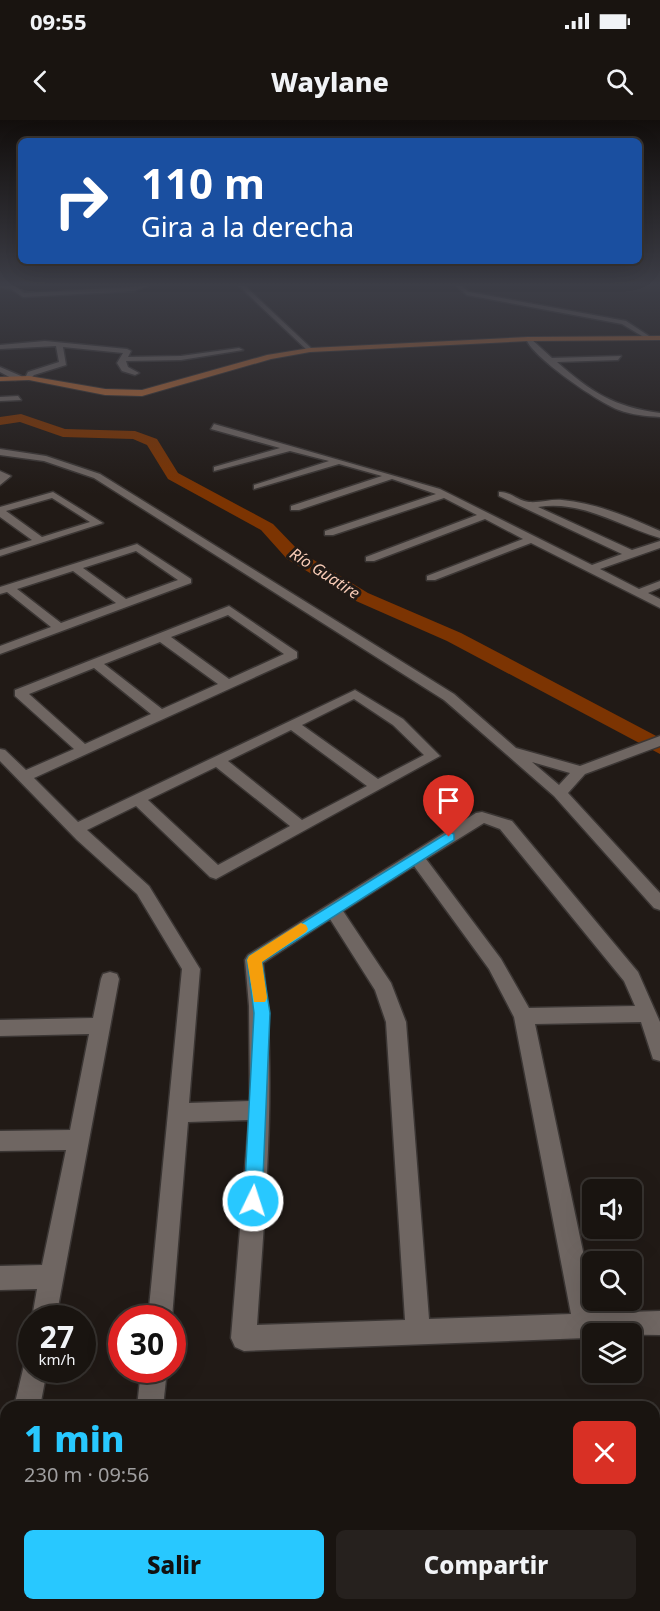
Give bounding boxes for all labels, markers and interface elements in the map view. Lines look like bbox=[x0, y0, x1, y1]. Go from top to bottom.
text: 09:55 bbox=[30, 6, 87, 36]
text: Waylane bbox=[271, 63, 389, 100]
icon: back bbox=[24, 65, 57, 98]
icon: search bbox=[603, 65, 636, 98]
text: 110 m bbox=[141, 154, 265, 211]
icon: right bbox=[42, 162, 120, 240]
text: Gira a la derecha bbox=[141, 208, 354, 245]
water label: Río Guatire bbox=[286, 542, 364, 604]
pin bbox=[423, 775, 474, 837]
icon: arrive bbox=[432, 784, 465, 817]
position arrow bbox=[221, 1169, 285, 1233]
map controls bbox=[582, 1179, 642, 1383]
button: sound bbox=[582, 1179, 642, 1239]
button: search bbox=[582, 1251, 642, 1311]
speed limit sign: 30 bbox=[108, 1305, 186, 1383]
text: 27 bbox=[40, 1316, 74, 1357]
button: layers bbox=[582, 1323, 642, 1383]
text: km/h bbox=[39, 1349, 75, 1369]
text: 1 min bbox=[24, 1414, 125, 1463]
button: close bbox=[573, 1421, 636, 1484]
text: 230 m · 09:56 bbox=[24, 1461, 149, 1488]
button: Salir bbox=[24, 1530, 324, 1599]
button: Compartir bbox=[336, 1530, 636, 1599]

